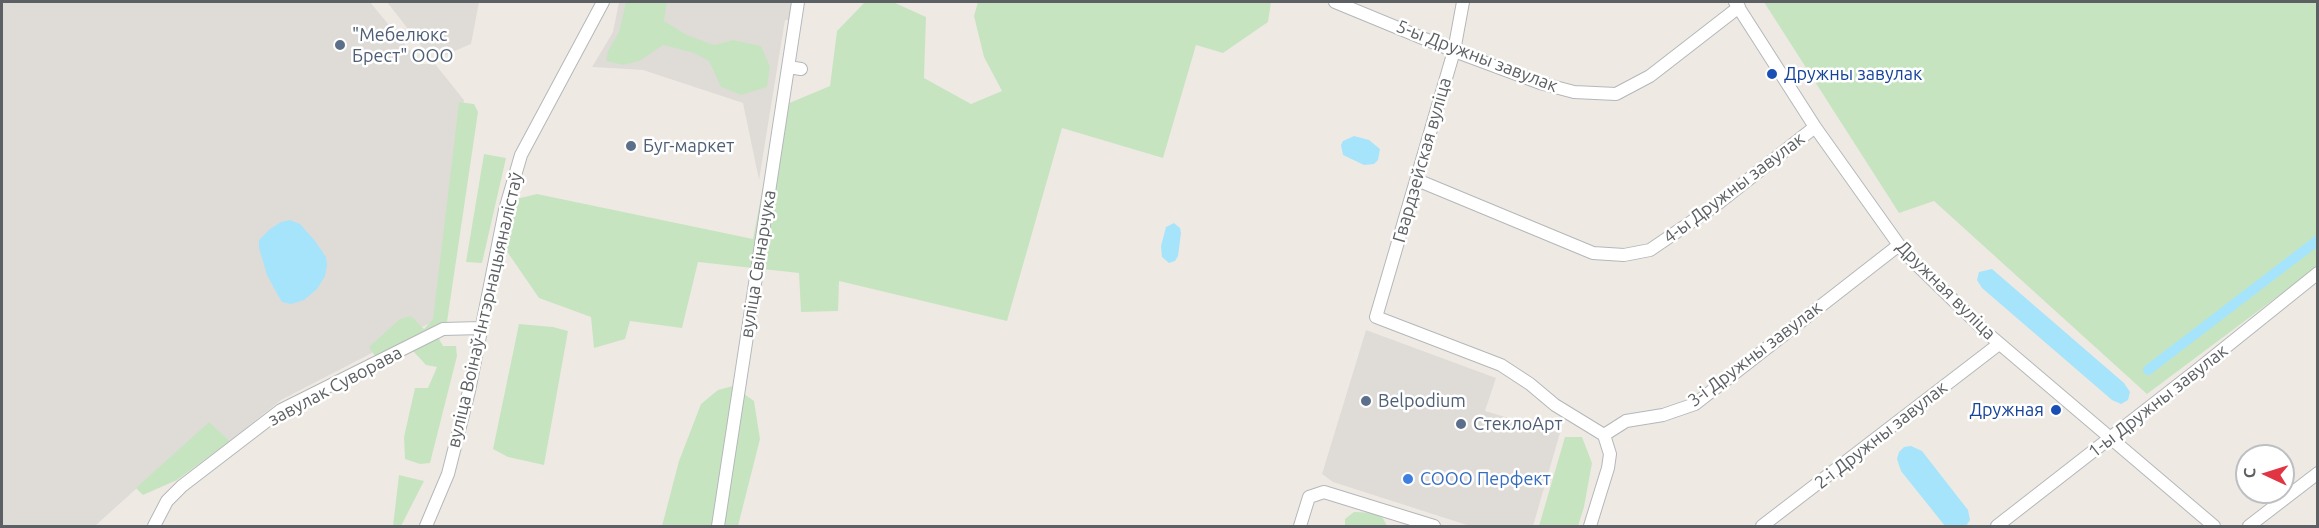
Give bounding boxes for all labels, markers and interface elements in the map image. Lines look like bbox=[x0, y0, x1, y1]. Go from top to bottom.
street label: 5-ы Дружны завулак bbox=[1393, 15, 1561, 97]
place label: "Мебелюкс Брест" ООО bbox=[352, 24, 453, 66]
marker: "Мебелюкс Брест" ООО bbox=[333, 38, 347, 52]
place label: Дружны завулак bbox=[1784, 63, 1922, 85]
marker: Дружны завулак bbox=[1765, 67, 1779, 81]
street label: Гвардзейская вуліца bbox=[1388, 75, 1456, 245]
street label: 4-ы Дружны завулак bbox=[1659, 128, 1809, 248]
place label: Буг-маркет bbox=[643, 135, 734, 157]
marker: Буг-маркет bbox=[624, 139, 638, 153]
street label: вуліца Воінаў-Інтэрнацыяналістаў bbox=[443, 170, 527, 450]
street label: вуліца Свінарчука bbox=[736, 189, 780, 339]
street label: Дружная вуліца bbox=[1892, 236, 2000, 344]
street label: 3-і Дружны завулак bbox=[1684, 297, 1826, 411]
street label: 1-ы Дружны завулак bbox=[2084, 340, 2232, 462]
street label: завулак Суворава bbox=[264, 342, 406, 430]
street label: 2-і Дружны завулак bbox=[1810, 377, 1952, 493]
place label: Belpodium bbox=[1378, 390, 1466, 412]
marker: Belpodium bbox=[1359, 394, 1373, 408]
place label: Дружная bbox=[1969, 399, 2044, 421]
marker: Дружная bbox=[2049, 403, 2063, 417]
place label: СтеклоАрт bbox=[1473, 413, 1563, 435]
marker: СтеклоАрт bbox=[1454, 417, 1468, 431]
north arrow bbox=[2235, 444, 2295, 504]
text: С bbox=[2240, 467, 2258, 479]
place label: СООО Перфект bbox=[1420, 468, 1551, 490]
marker: СООО Перфект bbox=[1401, 472, 1415, 486]

